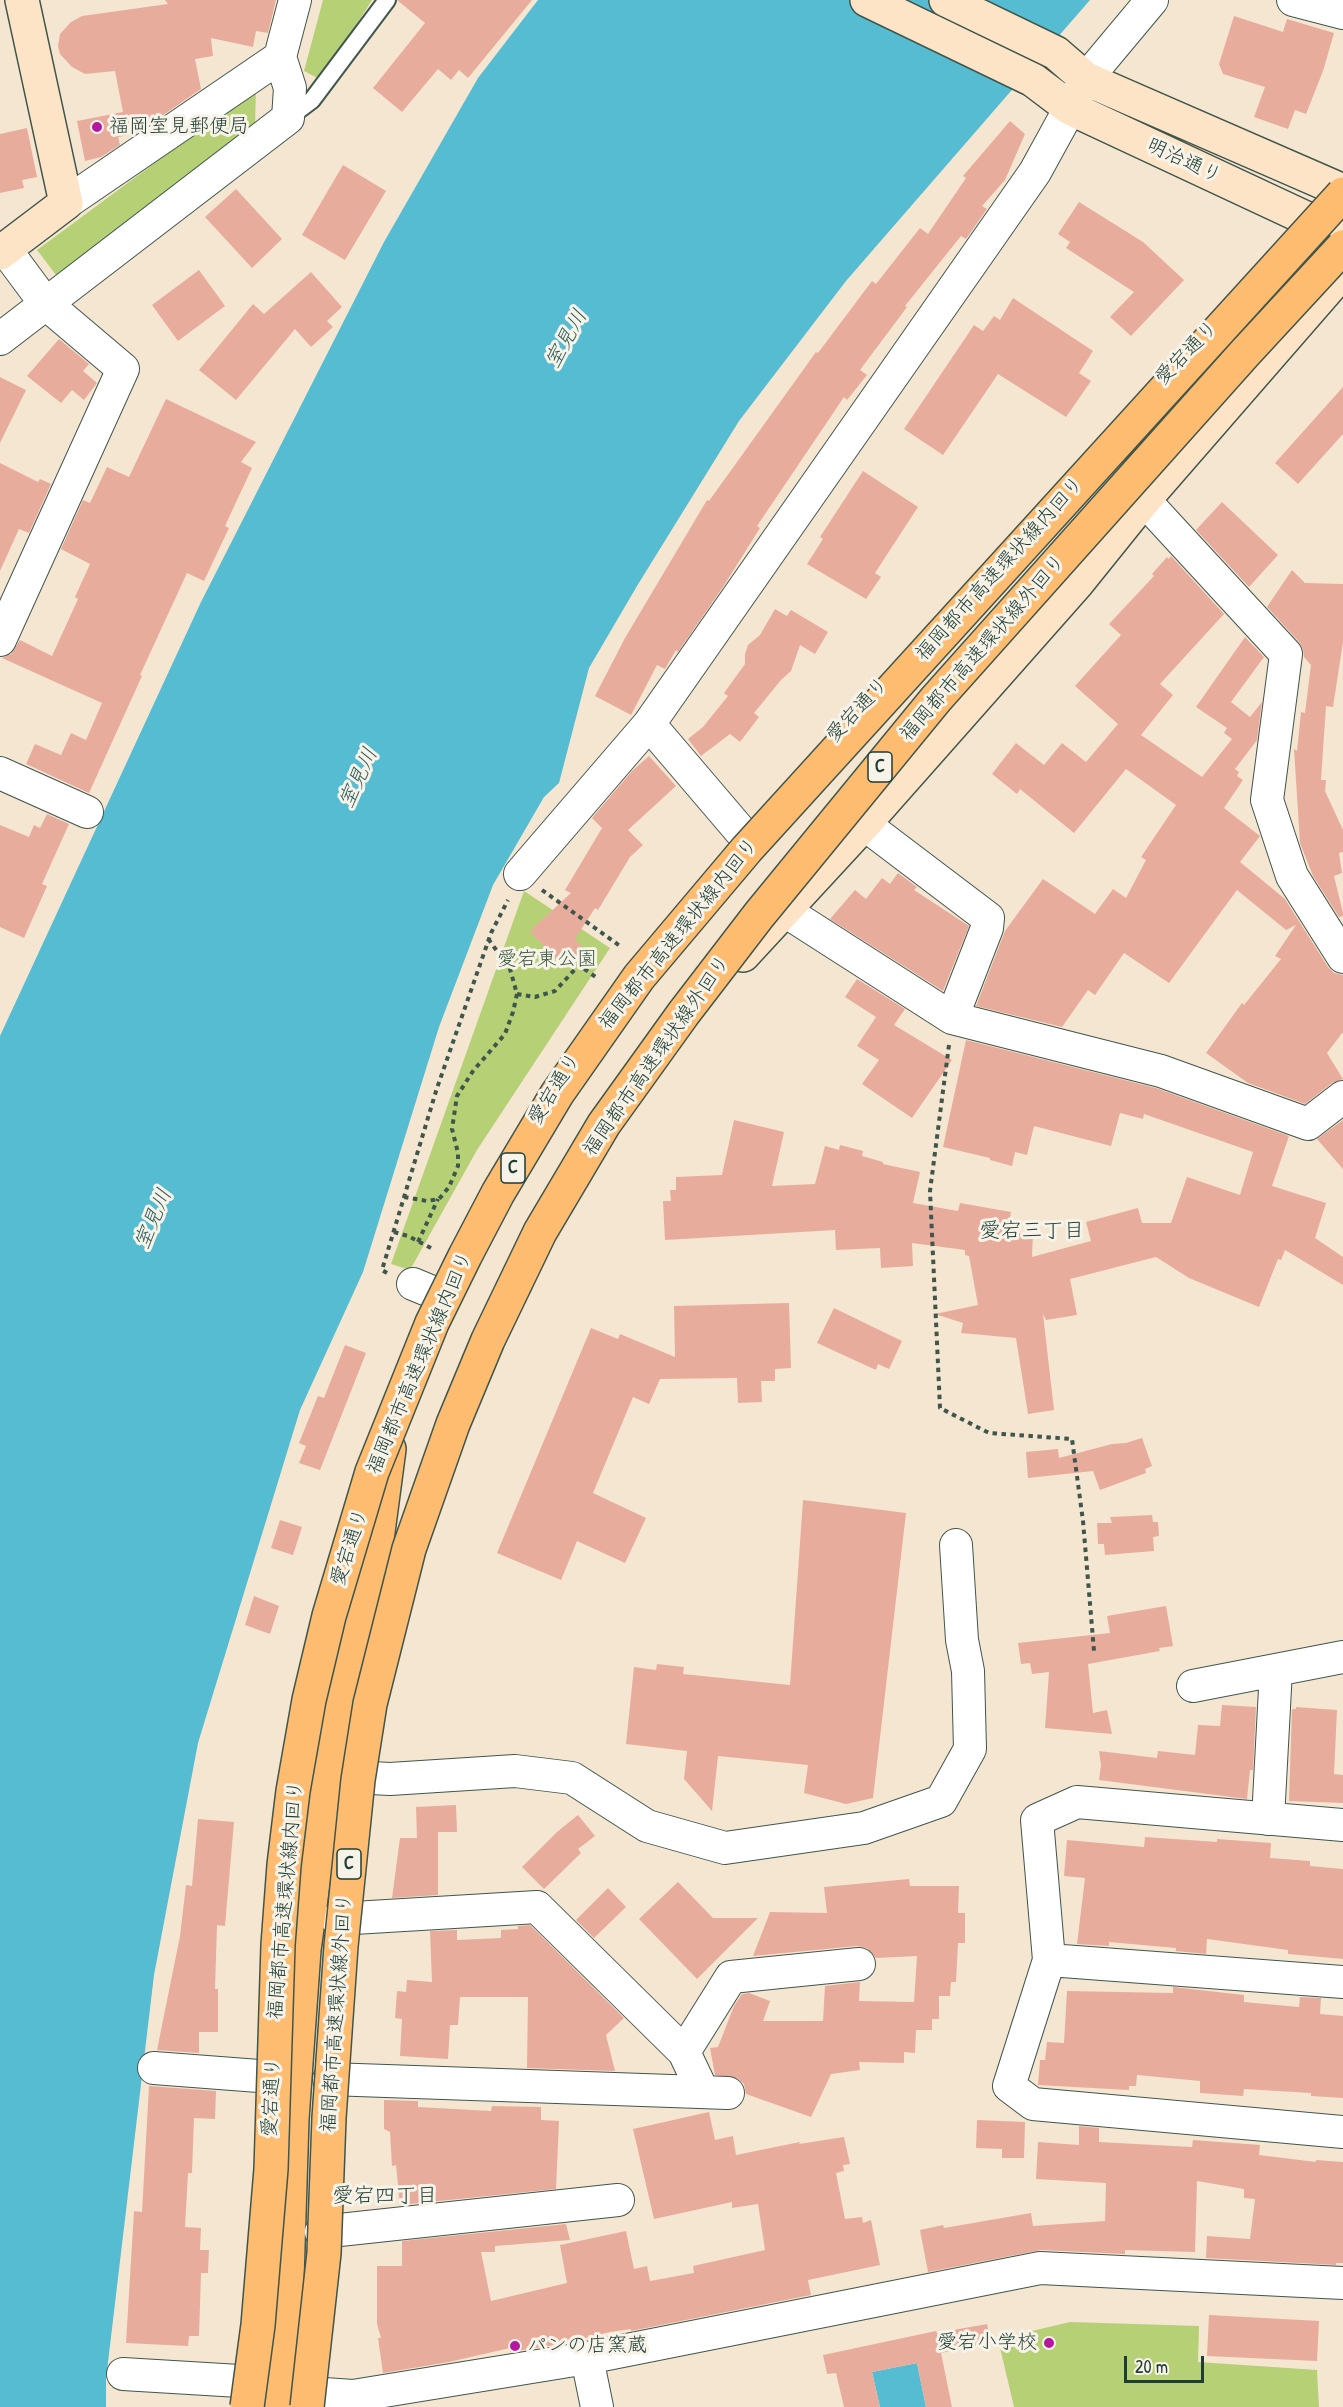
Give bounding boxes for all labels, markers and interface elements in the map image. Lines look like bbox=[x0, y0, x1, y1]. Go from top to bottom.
place label: 福岡室見郵便局 bbox=[109, 115, 249, 139]
marker: 福岡室見郵便局 bbox=[90, 120, 104, 134]
street label: 明治通り bbox=[1143, 133, 1225, 189]
water label: 室見川 bbox=[541, 305, 593, 373]
street label: 愛宕通り bbox=[1151, 316, 1223, 390]
street label: 福岡都市高速環状線内回り bbox=[911, 472, 1089, 666]
street label: 福岡都市高速環状線外回り bbox=[895, 550, 1071, 746]
street label: 愛宕通り bbox=[822, 673, 894, 747]
water label: 室見川 bbox=[334, 744, 384, 812]
road number: C bbox=[868, 752, 892, 782]
street label: 福岡都市高速環状線内回り bbox=[594, 833, 764, 1035]
park label: 愛宕東公園 bbox=[497, 948, 597, 972]
street label: 福岡都市高速環状線外回り bbox=[578, 951, 736, 1161]
street label: 愛宕通り bbox=[524, 1049, 586, 1129]
road number: C bbox=[501, 1153, 525, 1183]
water label: 室見川 bbox=[130, 1185, 178, 1253]
district label: 愛宕三丁目 bbox=[980, 1218, 1084, 1244]
street label: 福岡都市高速環状線内回り bbox=[362, 1248, 478, 1478]
street label: 愛宕通り bbox=[326, 1505, 374, 1589]
street label: 福岡都市高速環状線内回り bbox=[264, 1779, 308, 2021]
road number: C bbox=[337, 1849, 361, 1879]
street label: 福岡都市高速環状線外回り bbox=[317, 1892, 357, 2134]
street label: 愛宕通り bbox=[258, 2056, 286, 2138]
district label: 愛宕四丁目 bbox=[333, 2183, 437, 2209]
place label: 愛宕小学校 bbox=[937, 2331, 1037, 2355]
place label: パンの店窯蔵 bbox=[527, 2334, 647, 2358]
marker: 愛宕小学校 bbox=[1042, 2336, 1056, 2350]
marker: パンの店窯蔵 bbox=[508, 2339, 522, 2353]
scale bar bbox=[1127, 2344, 1206, 2382]
text: 20 m bbox=[1135, 2354, 1168, 2379]

